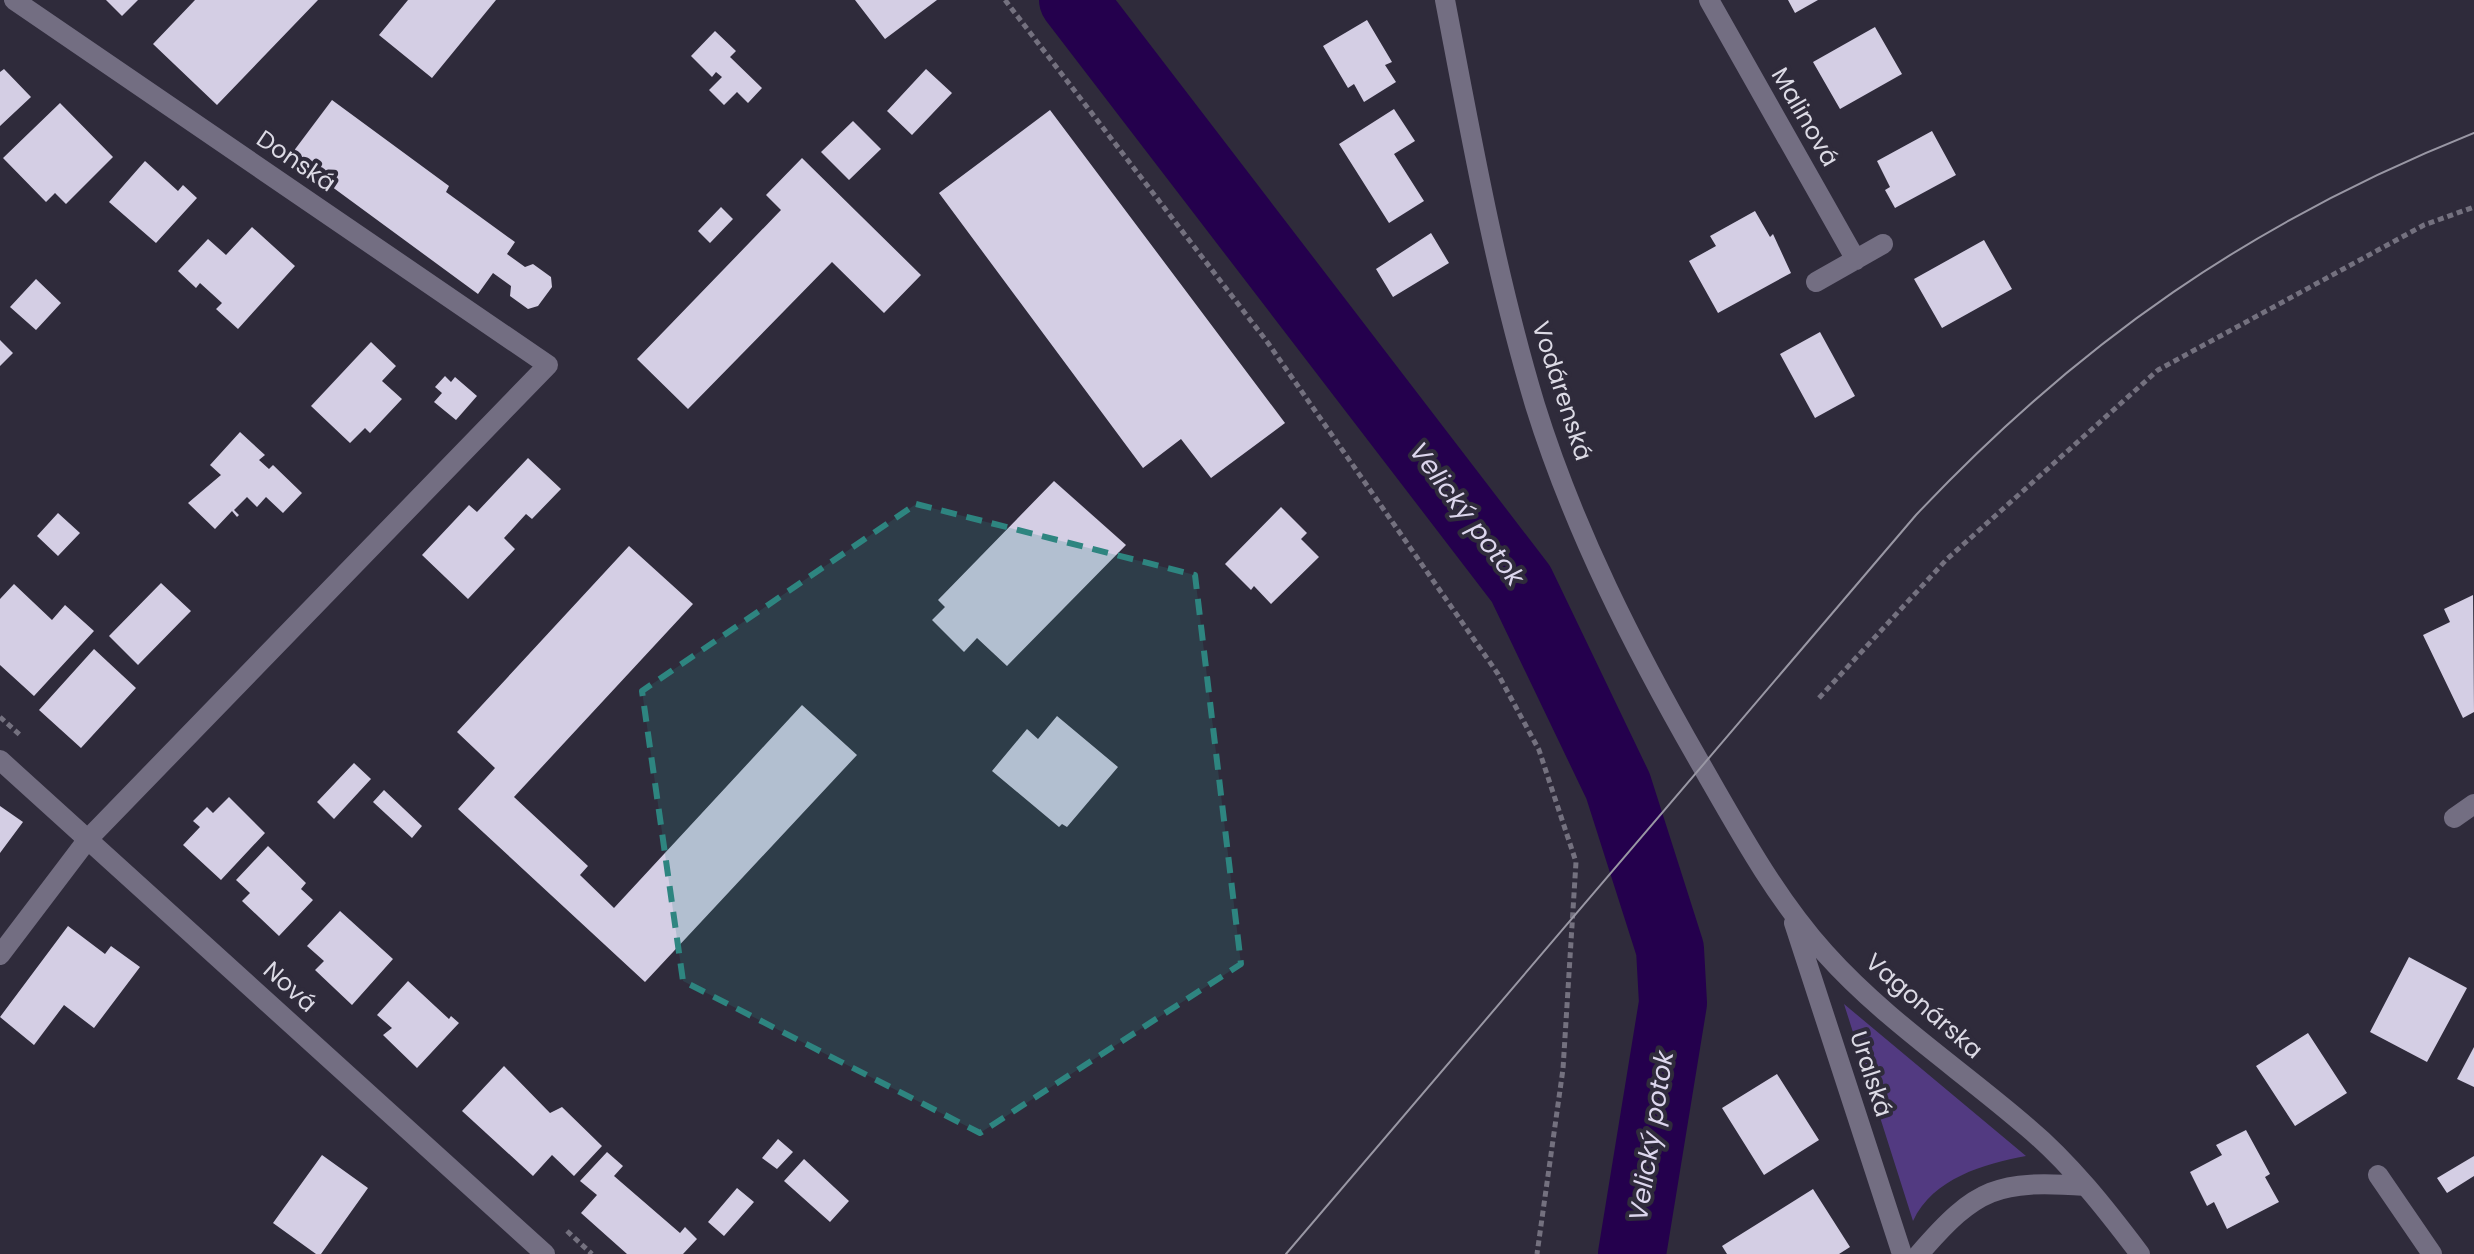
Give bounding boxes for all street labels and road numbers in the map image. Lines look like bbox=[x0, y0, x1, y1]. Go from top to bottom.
street label: Malinová bbox=[1764, 61, 1847, 172]
street label: Donská bbox=[250, 122, 342, 199]
street label: Vodárenská bbox=[1524, 317, 1600, 465]
street label: Vagonárska bbox=[1859, 945, 1990, 1066]
street label: Nová bbox=[256, 954, 324, 1020]
street label: Uralská bbox=[1842, 1027, 1901, 1121]

